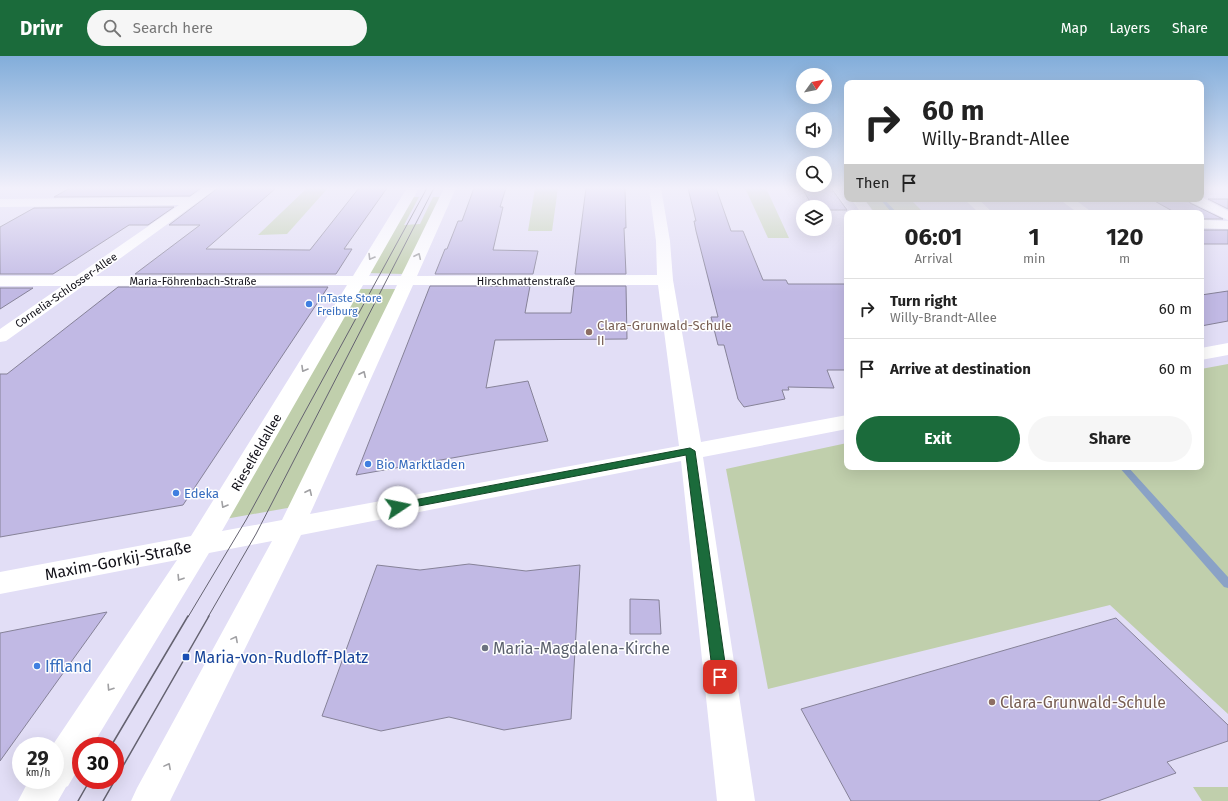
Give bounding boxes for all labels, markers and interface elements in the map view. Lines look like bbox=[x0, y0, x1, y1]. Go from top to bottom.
search box bbox=[87, 10, 367, 46]
text: Drivr bbox=[20, 17, 63, 40]
icon: search bbox=[101, 17, 123, 39]
text: Search here bbox=[133, 19, 213, 37]
text: Map bbox=[1061, 20, 1087, 37]
text: Layers bbox=[1109, 20, 1150, 37]
text: Share bbox=[1172, 20, 1208, 37]
north arrow bbox=[796, 68, 832, 104]
map controls bbox=[796, 68, 832, 236]
text: 60 m bbox=[922, 94, 984, 127]
icon: right bbox=[856, 96, 908, 148]
button: sound bbox=[796, 112, 832, 148]
text: Willy-Brandt-Allee bbox=[922, 128, 1070, 150]
button: search bbox=[796, 156, 832, 192]
icon: arrive bbox=[898, 172, 920, 194]
text: Then bbox=[856, 174, 890, 192]
button: layers bbox=[796, 200, 832, 236]
text: 06:01 bbox=[904, 223, 962, 251]
text: 1 bbox=[1029, 223, 1040, 251]
text: 120 bbox=[1106, 223, 1143, 251]
street label: Cornelia-Schlosser-Allee bbox=[13, 250, 120, 331]
text: Arrival bbox=[914, 251, 953, 266]
text: min bbox=[1023, 251, 1045, 266]
text: m bbox=[1119, 251, 1130, 266]
one-way arrow bbox=[413, 252, 421, 260]
one-way arrow bbox=[368, 253, 376, 260]
street label: Maria-Föhrenbach-Straße bbox=[130, 275, 256, 288]
street label: Hirschmattenstraße bbox=[477, 275, 575, 288]
place label: InTaste Store Freiburg bbox=[317, 292, 382, 318]
text: Turn right bbox=[890, 292, 957, 310]
icon: right bbox=[856, 298, 878, 320]
marker: InTaste Store Freiburg bbox=[304, 299, 314, 309]
text: 60 m bbox=[1159, 300, 1192, 318]
text: Willy-Brandt-Allee bbox=[890, 310, 997, 325]
place label: Clara-Grunwald-Schule II bbox=[597, 318, 732, 348]
marker: Clara-Grunwald-Schule II bbox=[584, 327, 594, 337]
icon: arrive bbox=[856, 358, 878, 380]
text: Arrive at destination bbox=[890, 360, 1031, 378]
text: 60 m bbox=[1159, 360, 1192, 378]
one-way arrow bbox=[302, 365, 309, 372]
one-way arrow bbox=[358, 370, 366, 378]
street label: Rieselfeldallee bbox=[228, 411, 285, 494]
button: Exit bbox=[856, 416, 1020, 462]
button: Share bbox=[1028, 416, 1192, 462]
place label: Bio Marktladen bbox=[376, 457, 465, 472]
marker: Bio Marktladen bbox=[363, 459, 373, 469]
place label: Edeka bbox=[184, 486, 219, 501]
position arrow bbox=[377, 486, 419, 528]
marker: Edeka bbox=[171, 488, 181, 498]
one-way arrow bbox=[304, 488, 312, 496]
one-way arrow bbox=[222, 501, 229, 508]
street label: Maxim-Gorkij-Straße bbox=[43, 537, 193, 584]
one-way arrow bbox=[178, 574, 185, 581]
one-way arrow bbox=[230, 636, 237, 643]
place label: Maria-Magdalena-Kirche bbox=[493, 639, 670, 658]
marker: Maria-Magdalena-Kirche bbox=[480, 643, 490, 653]
place label: Maria-von-Rudloff-Platz bbox=[194, 648, 368, 667]
marker: Maria-von-Rudloff-Platz bbox=[181, 652, 191, 662]
place label: Iffland bbox=[45, 657, 92, 676]
pin bbox=[703, 660, 737, 694]
marker: Iffland bbox=[32, 661, 42, 671]
icon: arrive bbox=[709, 666, 731, 688]
one-way arrow bbox=[108, 684, 115, 691]
place label: Clara-Grunwald-Schule bbox=[1000, 693, 1166, 712]
marker: Clara-Grunwald-Schule bbox=[987, 697, 997, 707]
speed limit sign: 30 bbox=[72, 737, 124, 789]
text: 29 bbox=[27, 746, 49, 770]
one-way arrow bbox=[163, 763, 171, 771]
text: km/h bbox=[26, 767, 50, 779]

